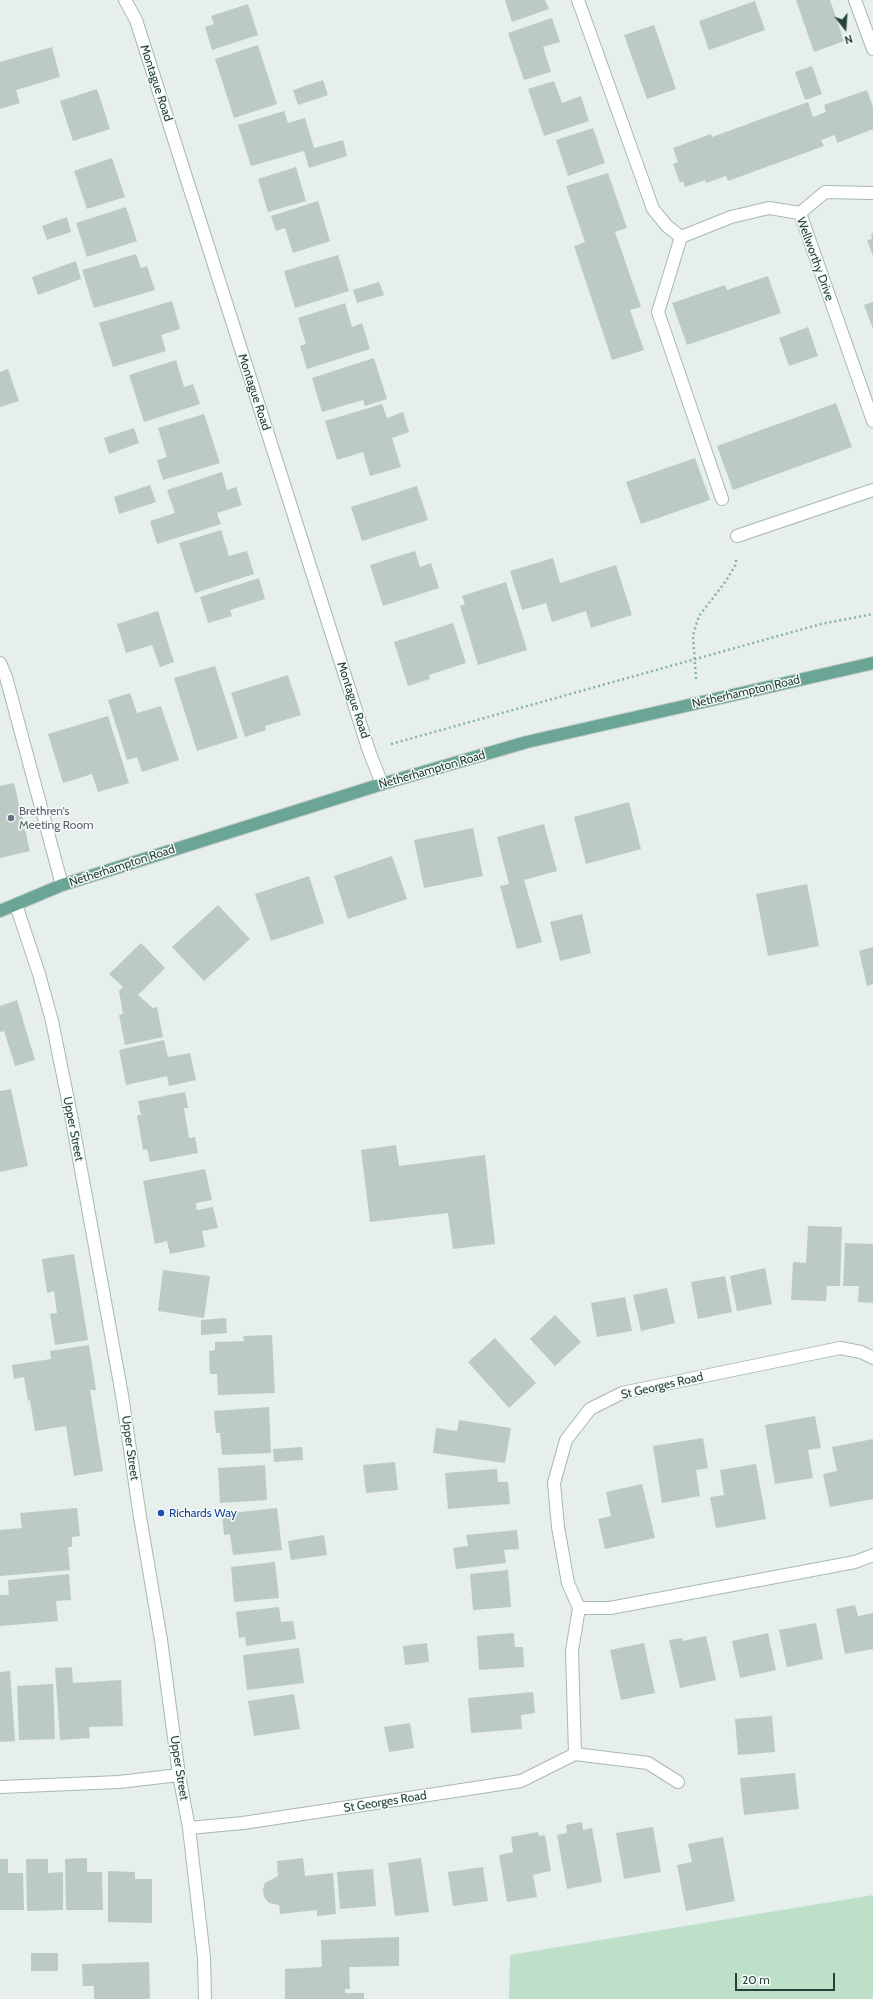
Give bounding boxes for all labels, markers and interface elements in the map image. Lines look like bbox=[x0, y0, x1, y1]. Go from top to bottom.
north arrow bbox=[825, 8, 865, 48]
text: N bbox=[843, 32, 854, 47]
street label: Montague Road bbox=[137, 43, 175, 123]
street label: Wellworthy Drive bbox=[793, 215, 837, 303]
street label: Montague Road bbox=[235, 352, 273, 432]
street label: Montague Road bbox=[334, 660, 372, 740]
street label: Netherhampton Road bbox=[691, 673, 801, 711]
street label: Netherhampton Road bbox=[377, 748, 487, 792]
place label: Brethren's Meeting Room bbox=[19, 804, 94, 832]
marker: Brethren's Meeting Room bbox=[6, 813, 16, 823]
street label: Netherhampton Road bbox=[67, 842, 177, 890]
street label: Upper Street bbox=[60, 1096, 86, 1162]
street label: St Georges Road bbox=[620, 1370, 704, 1402]
street label: Upper Street bbox=[118, 1415, 142, 1481]
place label: Richards Way bbox=[169, 1506, 237, 1520]
marker: Richards Way bbox=[156, 1508, 166, 1518]
street label: Upper Street bbox=[167, 1735, 191, 1801]
street label: St Georges Road bbox=[342, 1788, 428, 1816]
scale bar bbox=[737, 1965, 837, 1991]
text: 20 m bbox=[742, 1972, 770, 1987]

